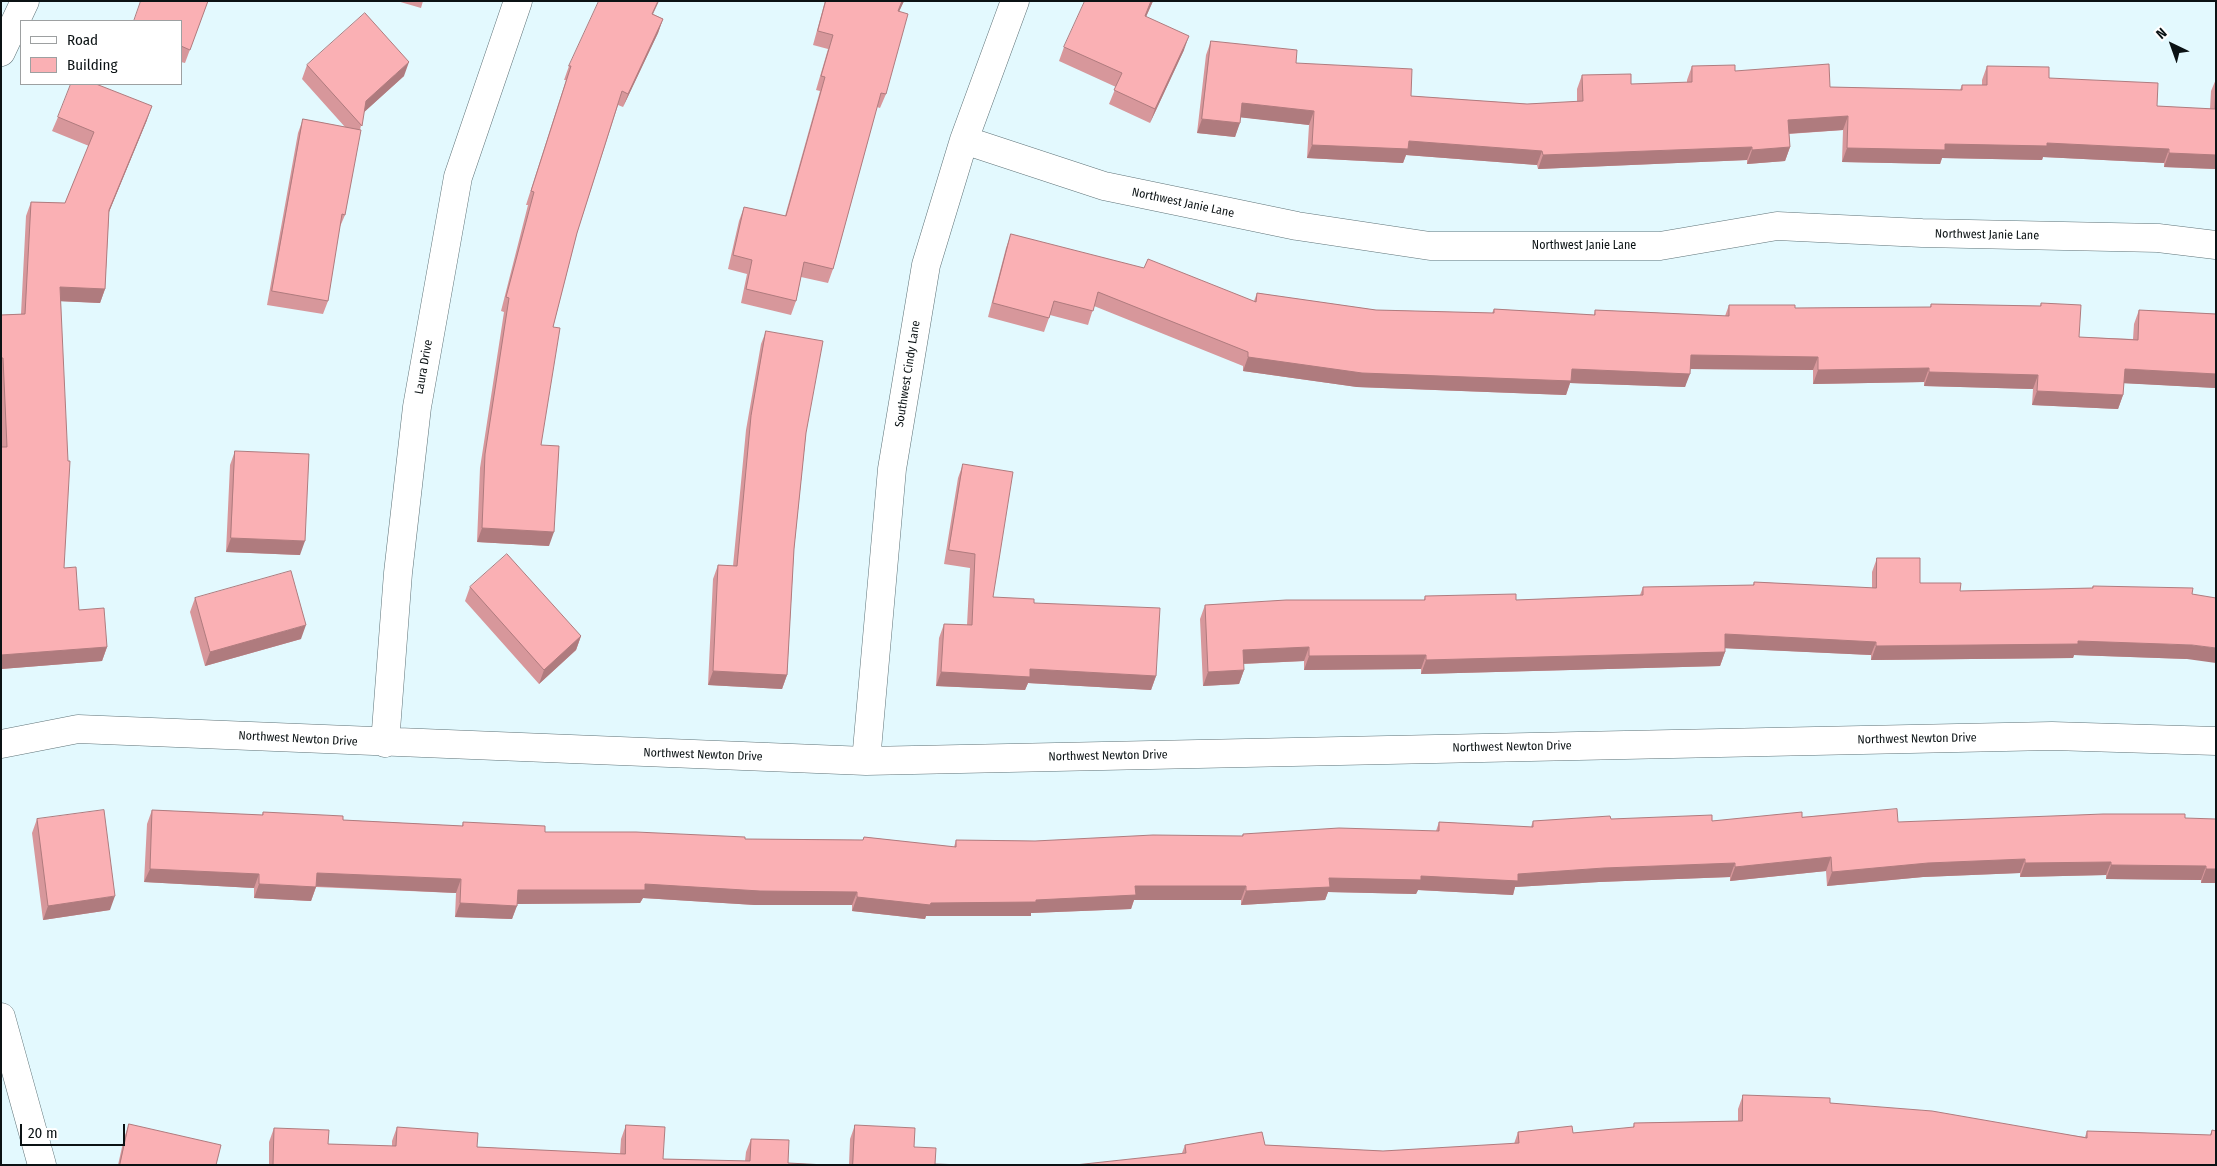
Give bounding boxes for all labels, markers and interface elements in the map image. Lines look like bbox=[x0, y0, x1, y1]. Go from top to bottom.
legend bbox=[20, 20, 182, 85]
north arrow bbox=[2147, 20, 2197, 70]
text: N bbox=[2153, 24, 2170, 43]
text: Road bbox=[67, 31, 98, 49]
text: Building bbox=[67, 56, 118, 74]
street label: Northwest Janie Lane bbox=[1130, 185, 1236, 221]
street label: Northwest Janie Lane bbox=[1935, 227, 2039, 243]
street label: Northwest Janie Lane bbox=[1532, 239, 1636, 253]
street label: Southwest Cindy Lane bbox=[892, 320, 924, 428]
street label: Laura Drive bbox=[412, 339, 436, 395]
street label: Northwest Newton Drive bbox=[238, 729, 358, 749]
street label: Northwest Newton Drive bbox=[1857, 731, 1977, 747]
street label: Northwest Newton Drive bbox=[1452, 739, 1572, 755]
street label: Northwest Newton Drive bbox=[643, 746, 763, 764]
street label: Northwest Newton Drive bbox=[1048, 748, 1168, 764]
scale bar bbox=[22, 1114, 128, 1146]
text: 20 m bbox=[28, 1124, 58, 1142]

